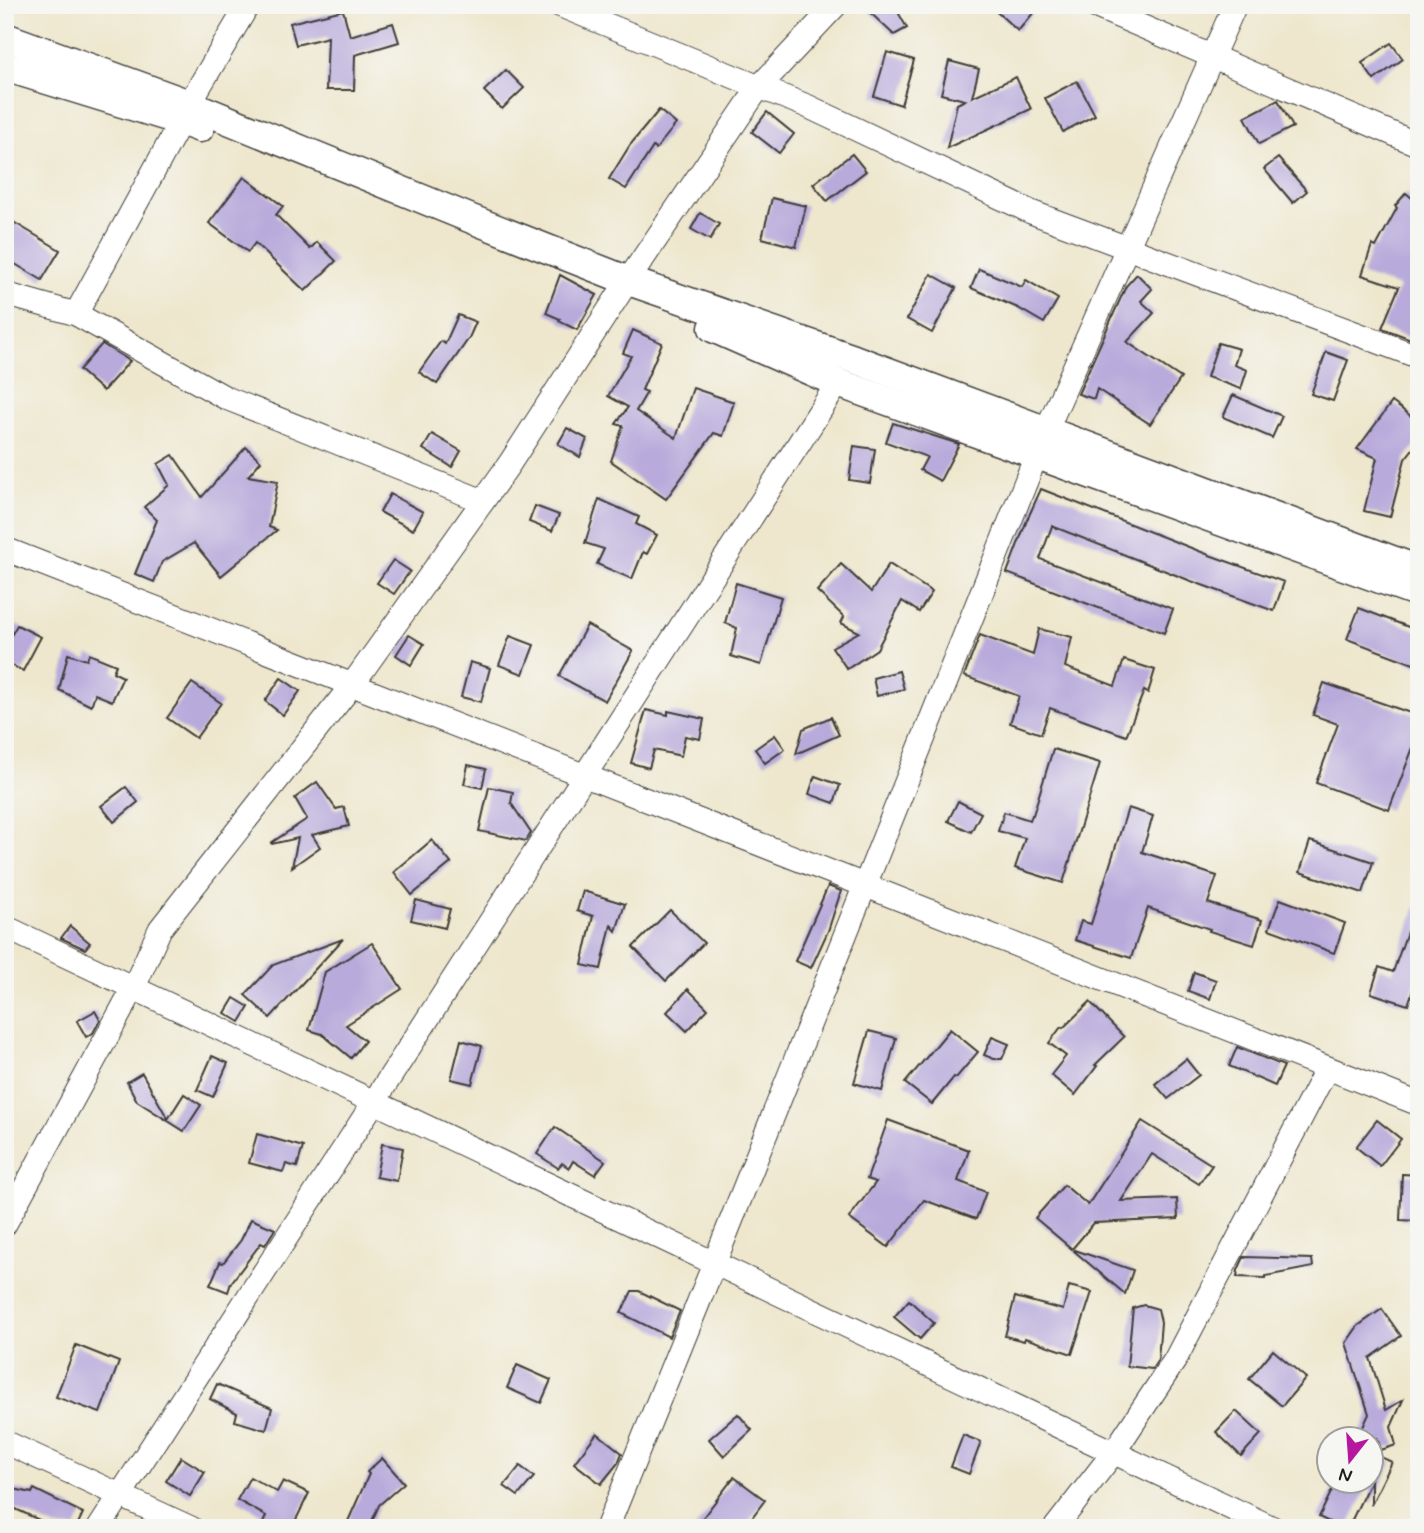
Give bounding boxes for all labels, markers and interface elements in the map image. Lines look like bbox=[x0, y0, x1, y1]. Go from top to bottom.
north arrow bbox=[1316, 1424, 1386, 1494]
text: N bbox=[1336, 1461, 1355, 1489]

